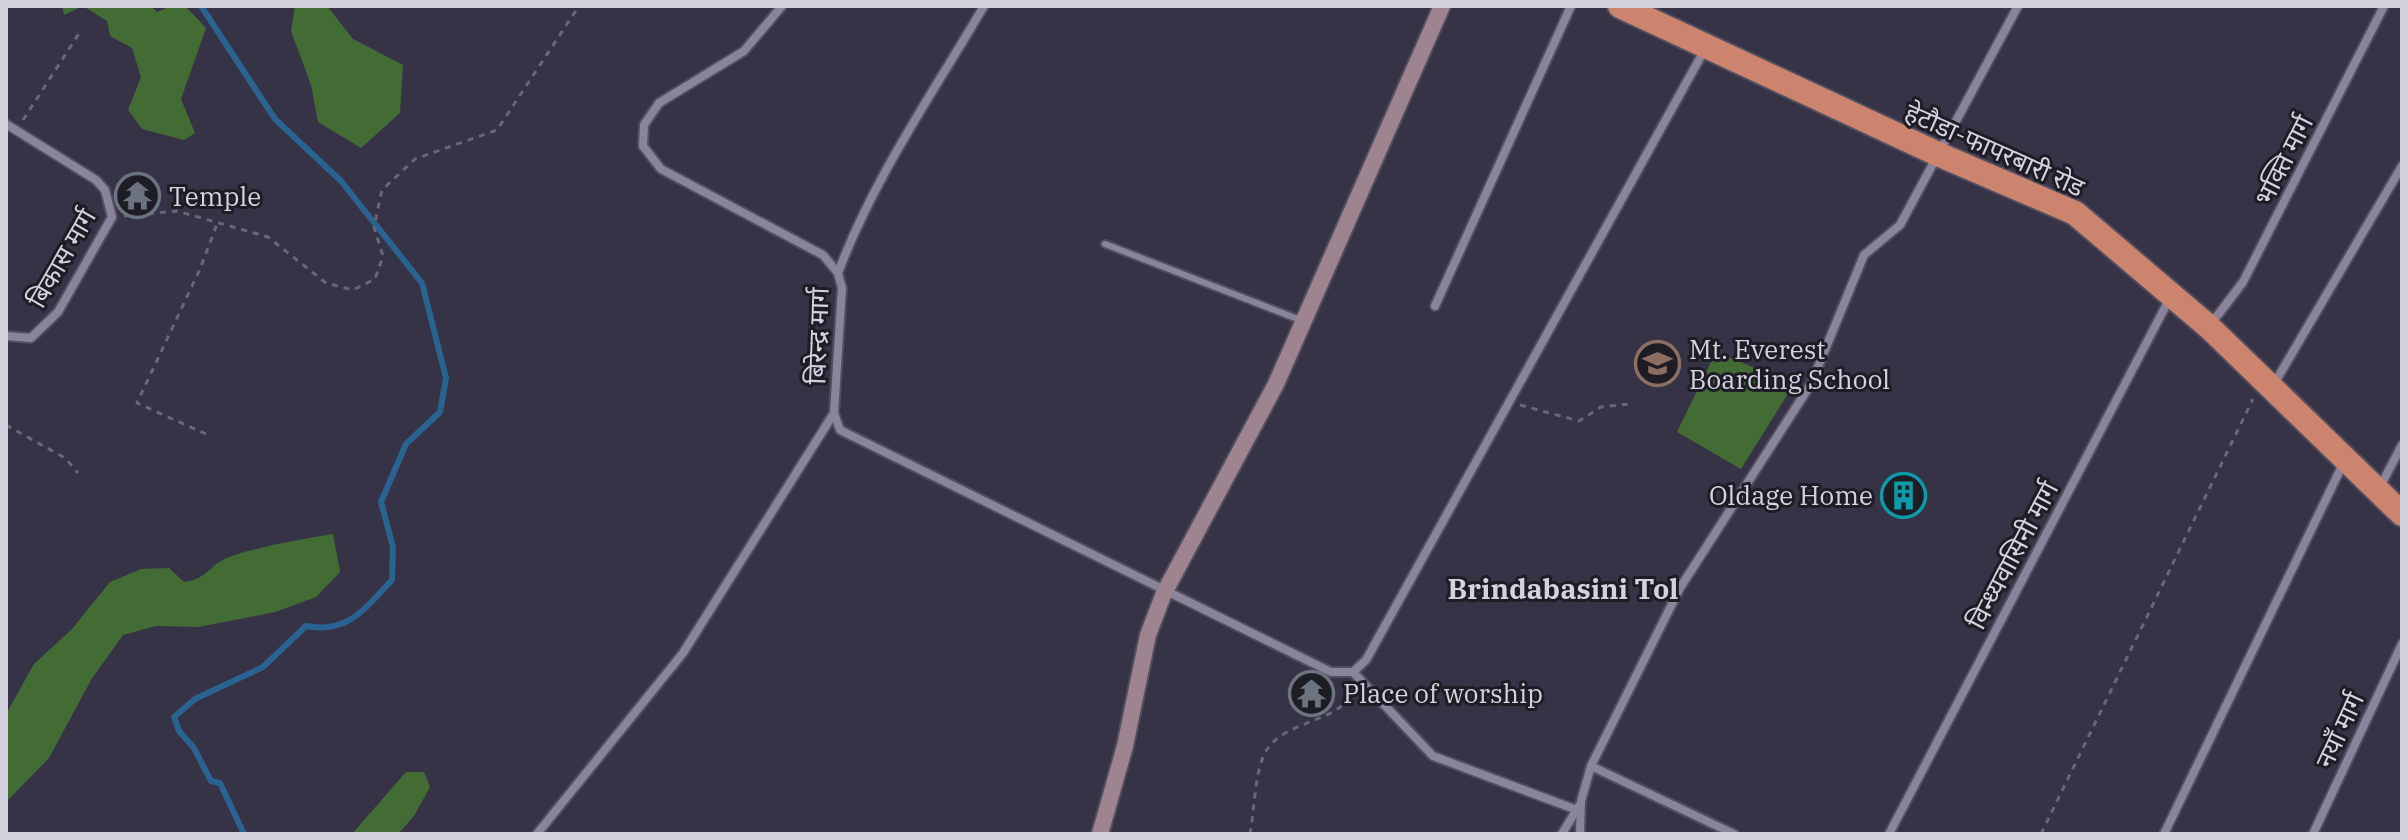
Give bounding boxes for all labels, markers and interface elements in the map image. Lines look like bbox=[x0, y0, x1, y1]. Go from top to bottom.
street label: हेटौडा-फापरबारी रोड bbox=[1900, 94, 2091, 204]
street label: भक्ति मार्ग bbox=[2246, 108, 2321, 211]
temple icon: Temple bbox=[114, 172, 162, 220]
place label: Temple bbox=[169, 179, 261, 213]
street label: बिकास मार्ग bbox=[19, 202, 103, 314]
street label: बिरेन्द्र मार्ग bbox=[798, 286, 836, 385]
place label: Mt. Everest Boarding School bbox=[1689, 332, 1890, 396]
school or university icon: Mt. Everest Boarding School bbox=[1634, 340, 1682, 388]
building icon: Oldage Home bbox=[1880, 471, 1928, 519]
street label: विन्ध्यवासिनी मार्ग bbox=[1959, 474, 2066, 635]
place label: Oldage Home bbox=[1709, 478, 1873, 512]
district label: Brindabasini Tol bbox=[1448, 570, 1678, 607]
temple icon: Place of worship bbox=[1288, 669, 1336, 717]
place label: Place of worship bbox=[1343, 676, 1543, 710]
street label: नयाँ मार्ग bbox=[2307, 686, 2372, 773]

